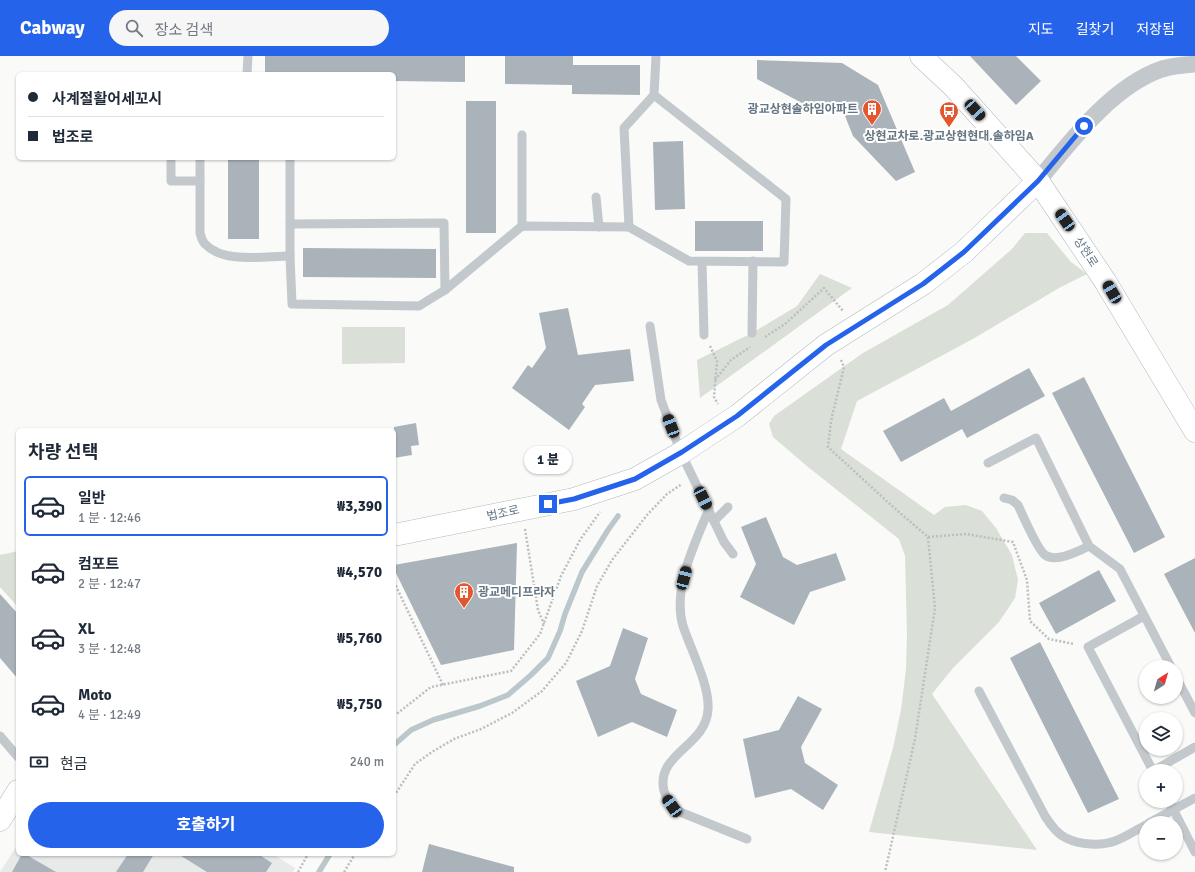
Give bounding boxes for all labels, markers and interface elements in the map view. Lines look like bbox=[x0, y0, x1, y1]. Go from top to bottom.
search box bbox=[109, 10, 389, 46]
text: Cabway bbox=[20, 16, 85, 40]
icon: search bbox=[123, 17, 145, 39]
text: 장소 검색 bbox=[155, 21, 213, 39]
text: 지도 bbox=[1028, 21, 1054, 38]
text: 길찾기 bbox=[1076, 21, 1114, 38]
text: 저장됨 bbox=[1136, 21, 1175, 38]
text: 사계절활어세꼬시 bbox=[52, 90, 162, 108]
car bbox=[963, 97, 987, 123]
building icon: 광교상현솔하임아파트 bbox=[861, 98, 883, 126]
bus stop icon: 상현교차로.광교상현현대.솔하임A bbox=[938, 100, 960, 128]
place label: 광교상현솔하임아파트 bbox=[748, 102, 858, 117]
route start bbox=[1075, 117, 1093, 135]
text: 법조로 bbox=[52, 128, 93, 146]
place label: 상현교차로.광교상현현대.솔하임A bbox=[864, 129, 1034, 144]
car bbox=[1053, 207, 1077, 233]
street label: 상현로 bbox=[1070, 234, 1101, 270]
car bbox=[1101, 279, 1123, 305]
car bbox=[661, 413, 681, 439]
text: 차량 선택 bbox=[28, 441, 98, 463]
callout: 1 분 bbox=[524, 446, 572, 474]
text: 1 분 bbox=[537, 452, 559, 468]
car bbox=[692, 485, 714, 511]
icon: car bbox=[30, 488, 66, 524]
text: 일반 bbox=[78, 489, 106, 507]
route end bbox=[539, 495, 557, 513]
text: ₩3,390 bbox=[337, 497, 382, 515]
street label: 법조로 bbox=[485, 502, 521, 525]
text: 1 분 · 12:46 bbox=[78, 510, 141, 526]
icon: car bbox=[30, 554, 66, 590]
text: 컴포트 bbox=[78, 555, 119, 573]
text: ₩4,570 bbox=[337, 563, 382, 581]
car bbox=[675, 565, 693, 591]
text: 2 분 · 12:47 bbox=[78, 576, 141, 592]
building icon: 광교메디프라자 bbox=[453, 581, 475, 609]
place label: 광교메디프라자 bbox=[478, 585, 555, 600]
icon: car bbox=[30, 620, 66, 656]
text: XL bbox=[78, 620, 95, 638]
text: ₩5,760 bbox=[337, 629, 382, 647]
text: 3 분 · 12:48 bbox=[78, 641, 141, 657]
north arrow bbox=[1139, 660, 1183, 704]
map controls bbox=[1139, 660, 1183, 860]
icon: car bbox=[30, 686, 66, 722]
text: Moto bbox=[78, 686, 112, 704]
text: ₩5,750 bbox=[337, 695, 382, 713]
text: 4 분 · 12:49 bbox=[78, 707, 141, 723]
button: layers bbox=[1139, 712, 1183, 756]
icon: cash bbox=[28, 751, 50, 773]
text: 240 m bbox=[350, 754, 384, 770]
text: 현금 bbox=[60, 755, 88, 773]
button: + bbox=[1139, 764, 1183, 808]
car bbox=[660, 793, 684, 819]
button: 호출하기 bbox=[28, 802, 384, 848]
button: − bbox=[1139, 816, 1183, 860]

